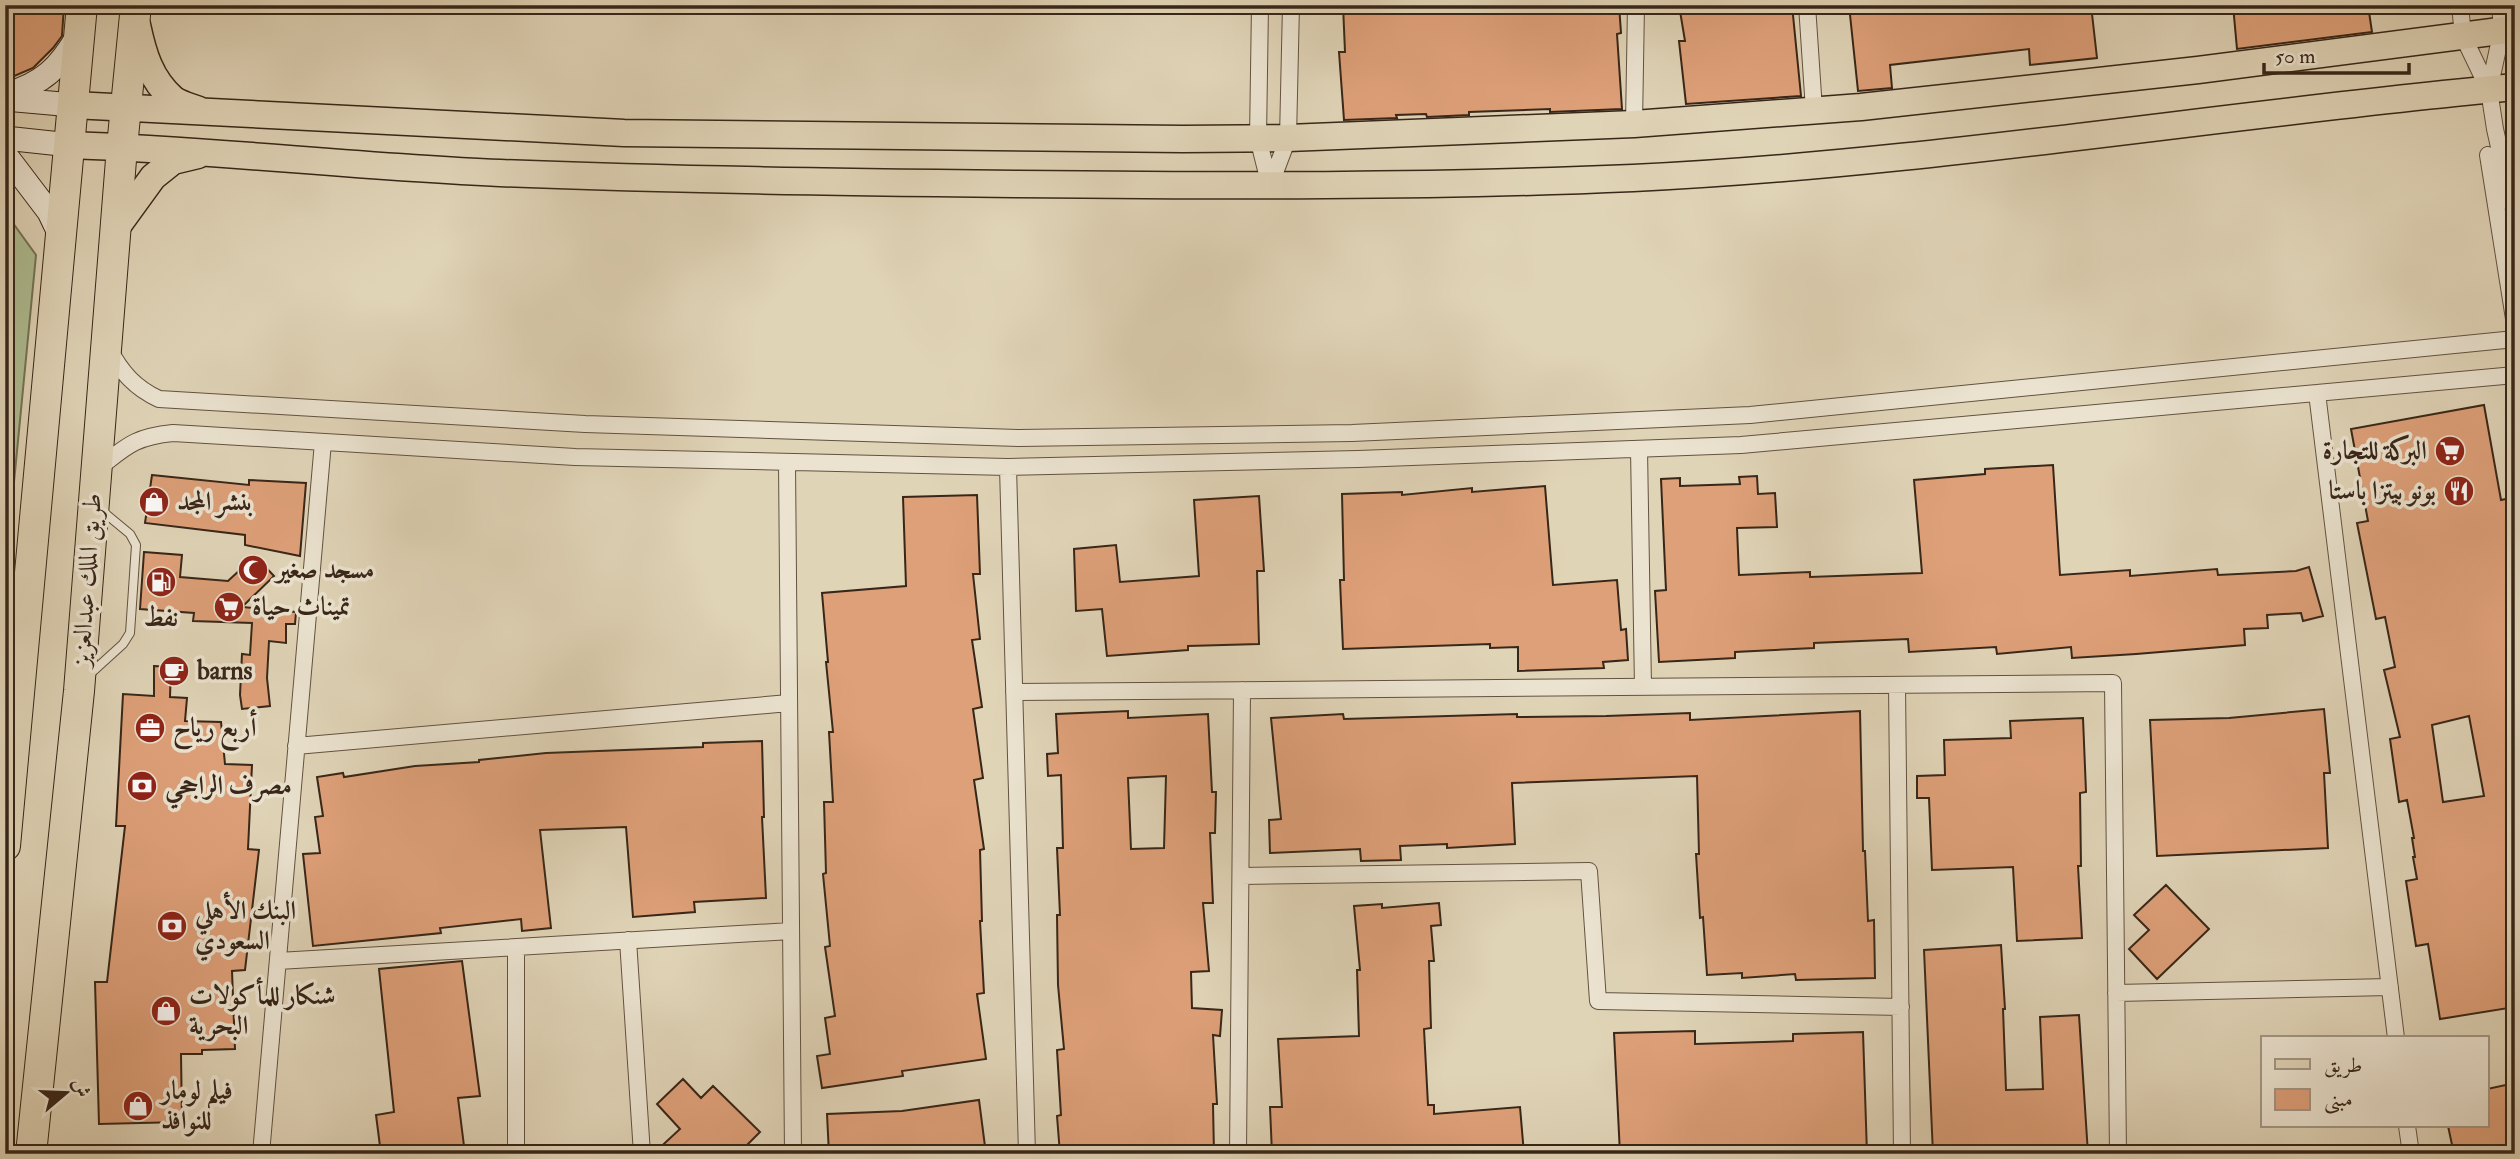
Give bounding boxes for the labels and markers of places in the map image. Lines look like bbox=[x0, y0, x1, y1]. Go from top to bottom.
place label: البركة للتجارة bbox=[2323, 434, 2427, 467]
supermarket icon: البركة للتجارة bbox=[2433, 434, 2467, 468]
restaurant icon: بونو بيتزا باستا bbox=[2442, 474, 2476, 508]
place label: بونو بيتزا باستا bbox=[2329, 475, 2436, 507]
shop icon: بنشر المجد bbox=[137, 485, 171, 519]
place label: بنشر المجد bbox=[177, 486, 253, 519]
mosque icon: مسجد صغير bbox=[236, 553, 270, 587]
place label: مسجد صغير bbox=[273, 554, 374, 586]
fuel station icon: نفط bbox=[144, 565, 178, 599]
supermarket icon: تميناث حياة bbox=[212, 590, 246, 624]
place label: تميناث حياة bbox=[252, 591, 351, 623]
place label: نفط bbox=[144, 602, 178, 634]
cafe icon: barns bbox=[157, 654, 191, 688]
place label: barns bbox=[196, 655, 253, 687]
place label: أربع رياح bbox=[173, 709, 257, 751]
office icon: أربع رياح bbox=[133, 711, 167, 745]
bank icon: مصرف الراجحي bbox=[125, 769, 159, 803]
place label: مصرف الراجحي bbox=[165, 770, 292, 809]
place label: البنك الأهلي السعودي bbox=[194, 891, 296, 962]
bank icon: البنك الأهلي السعودي bbox=[155, 909, 189, 943]
place label: شنكار للمأكولات البحرية bbox=[189, 977, 335, 1042]
shop icon: شنكار للمأكولات البحرية bbox=[149, 994, 183, 1028]
place label: فيلم لومار للنوافذ bbox=[158, 1075, 233, 1137]
shop icon: فيلم لومار للنوافذ bbox=[121, 1089, 155, 1123]

